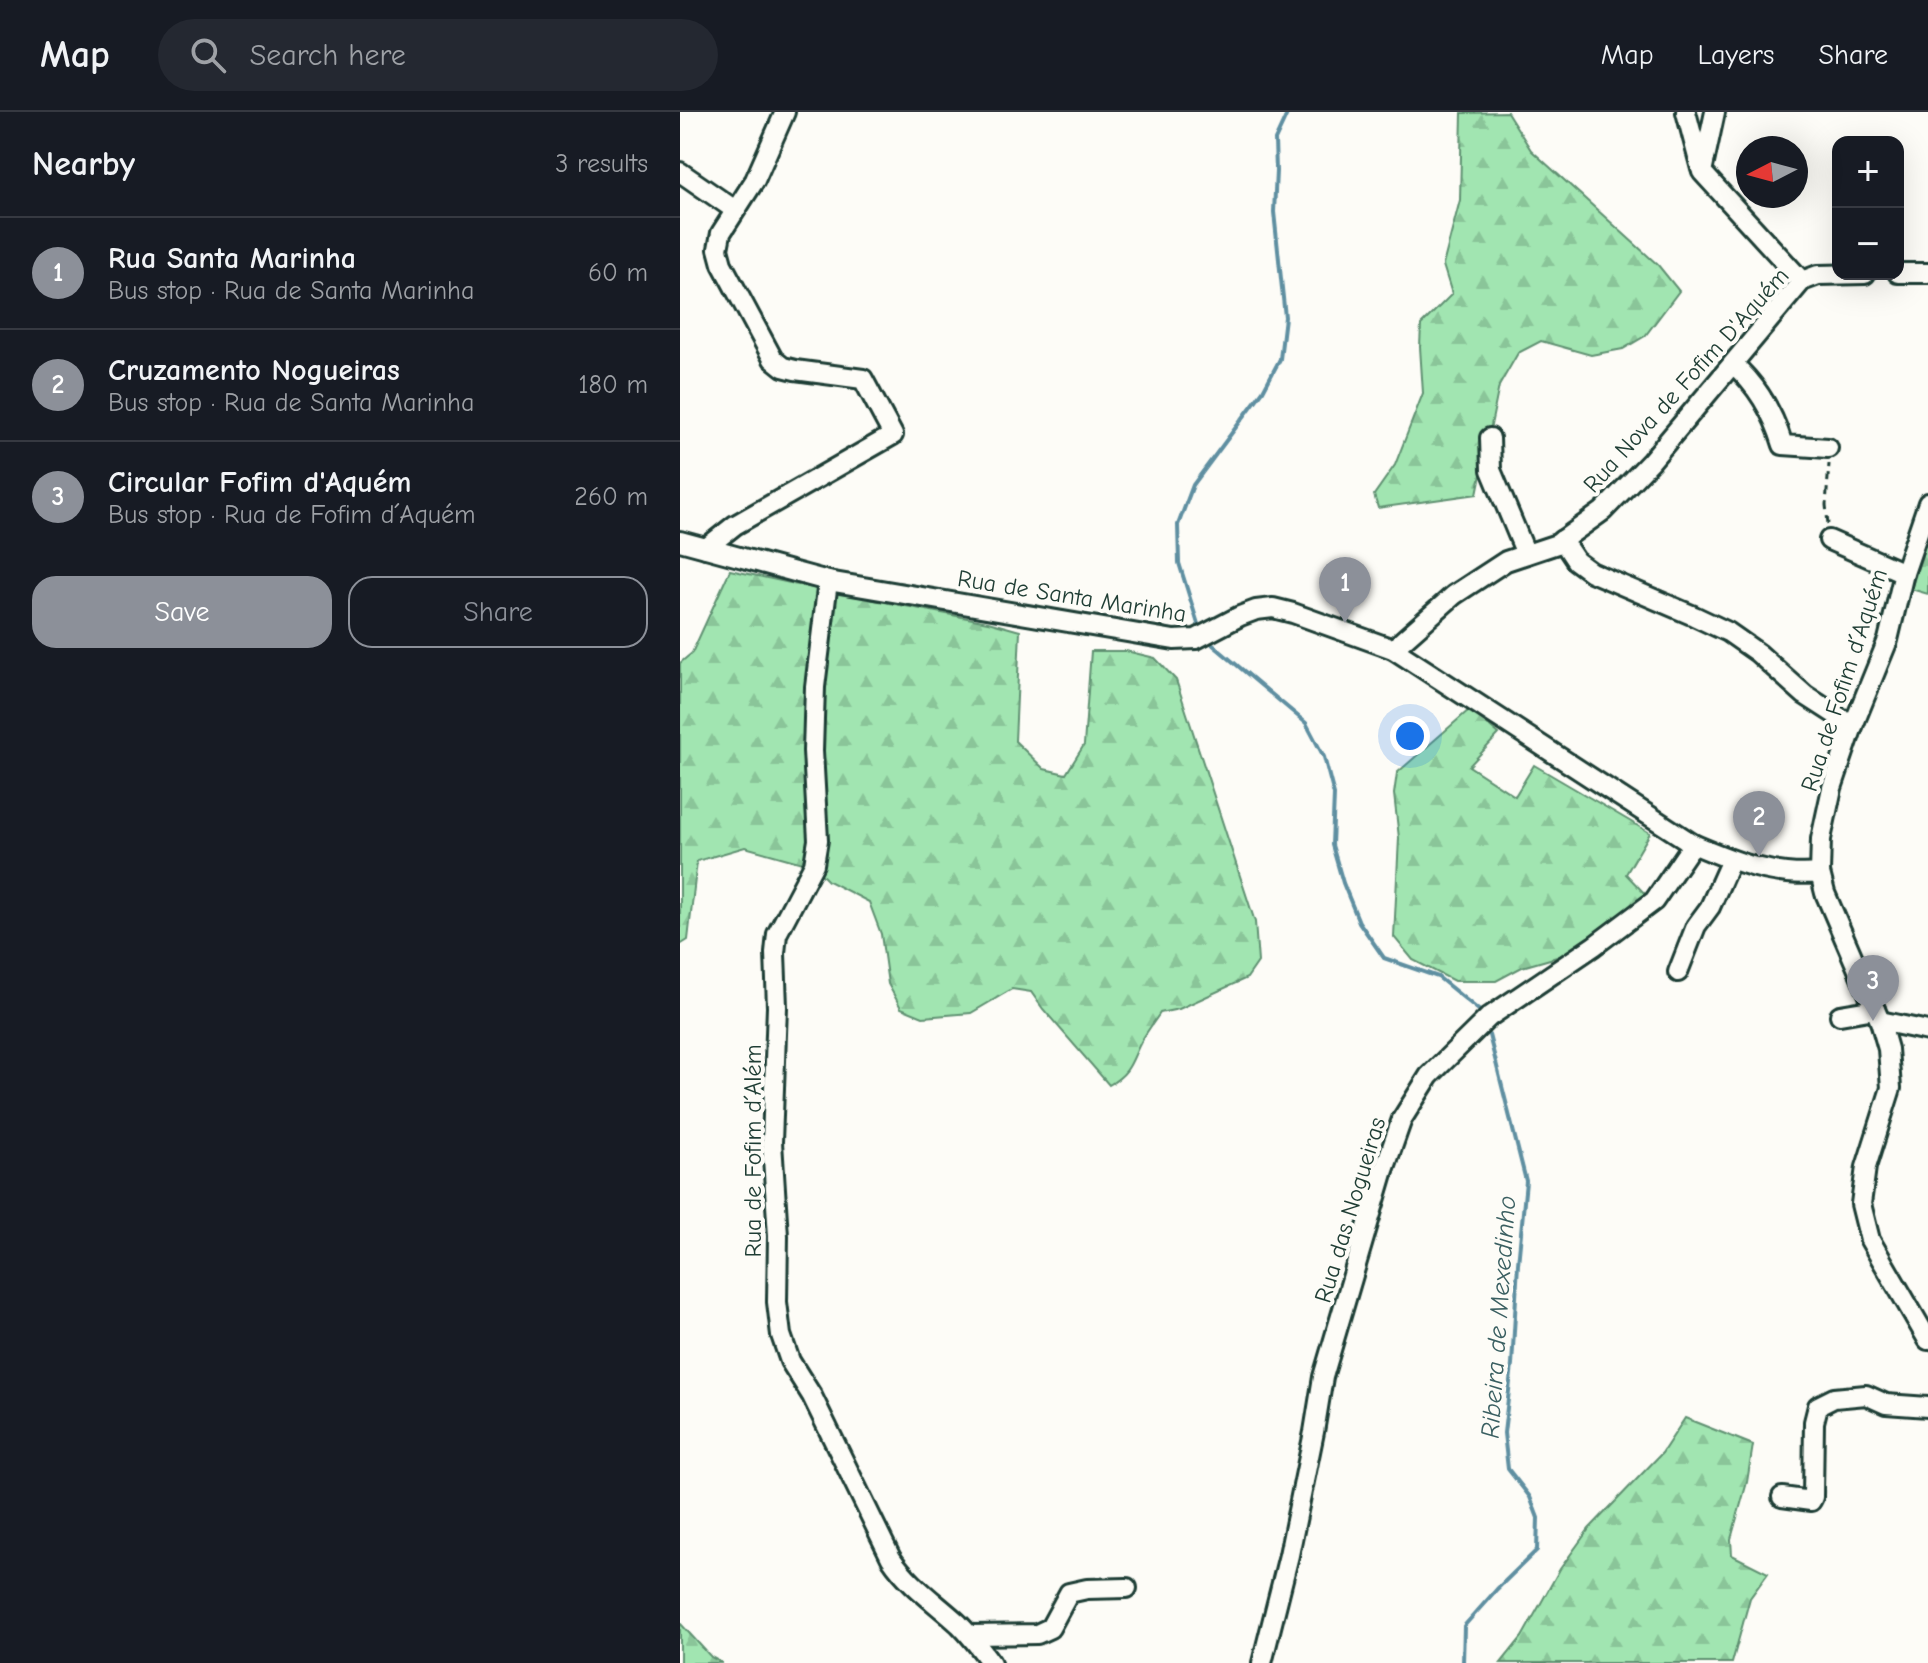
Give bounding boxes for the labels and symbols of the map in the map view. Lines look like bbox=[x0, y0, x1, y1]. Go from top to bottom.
north arrow bbox=[1736, 136, 1808, 208]
street label: Rua Nova de Fofim D'Aquém bbox=[1577, 262, 1795, 498]
pin: 1 bbox=[1319, 557, 1371, 623]
street label: Rua de Santa Marinha bbox=[956, 564, 1188, 628]
street label: Rua de Fofim d´Aquém bbox=[1795, 565, 1893, 795]
your location bbox=[1390, 716, 1430, 756]
pin: 2 bbox=[1733, 791, 1785, 857]
pin: 3 bbox=[1847, 955, 1899, 1021]
street label: Rua de Fofim d´Além bbox=[739, 1045, 767, 1257]
street label: Rua das Nogueiras bbox=[1308, 1114, 1392, 1306]
water label: Ribeira de Mexedinho bbox=[1476, 1195, 1522, 1439]

